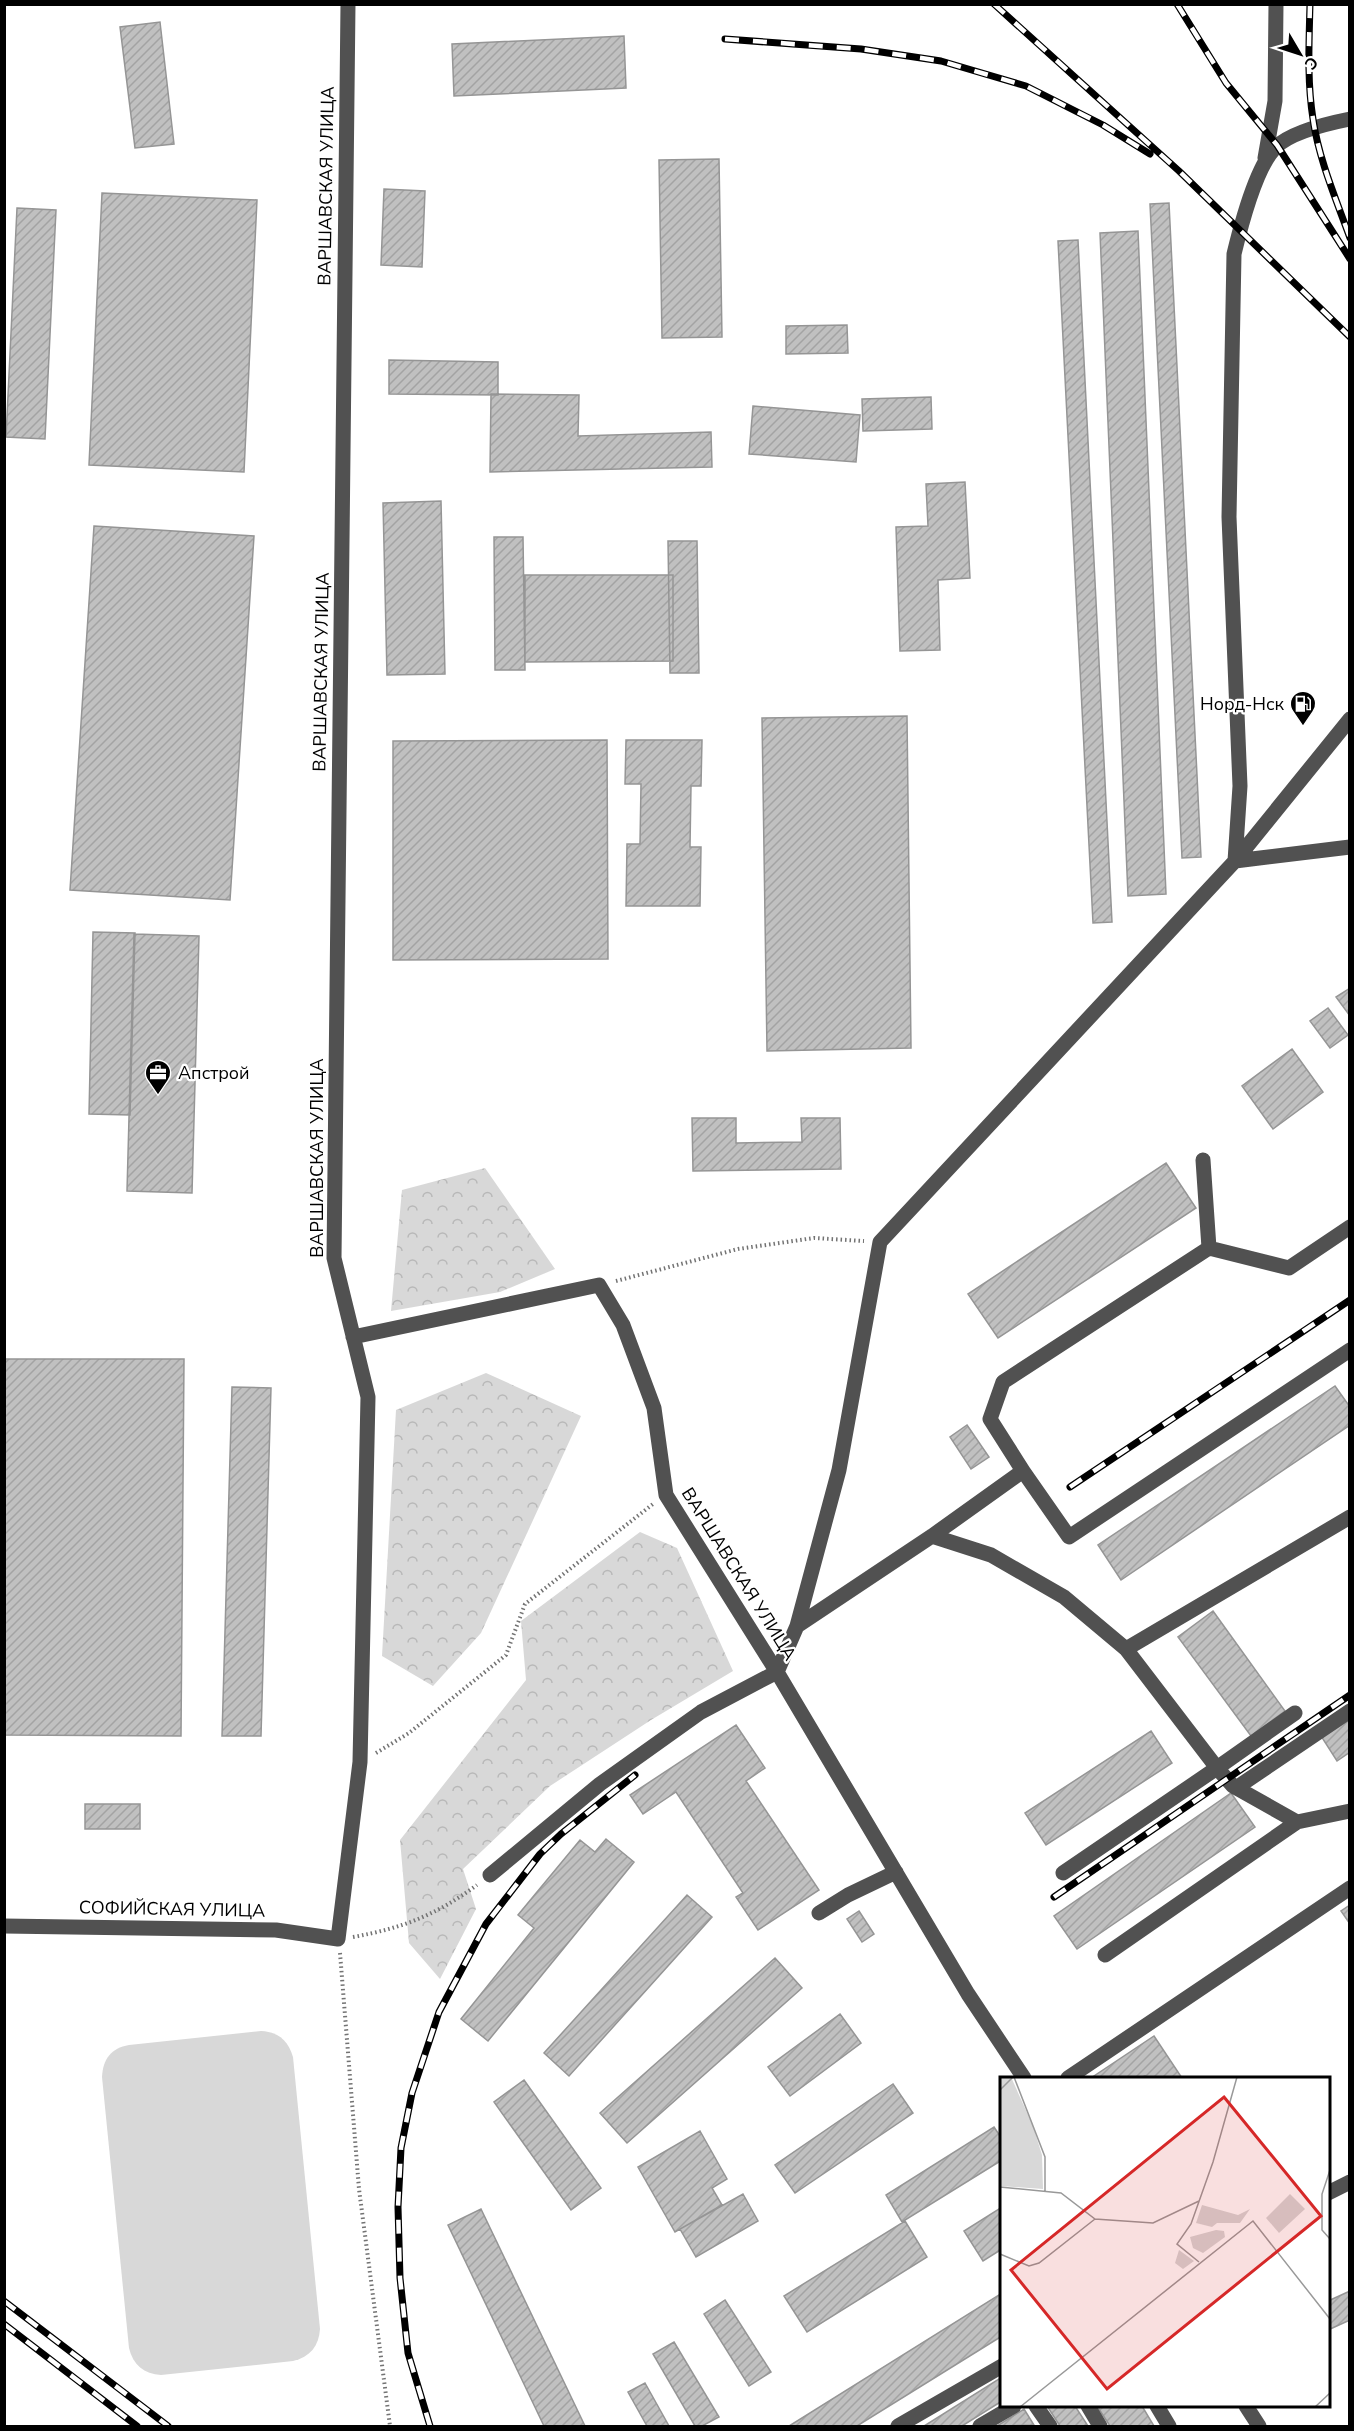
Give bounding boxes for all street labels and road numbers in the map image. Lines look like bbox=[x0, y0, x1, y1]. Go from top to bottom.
street label: ВАРШАВСКАЯ УЛИЦА bbox=[312, 86, 340, 286]
street label: ВАРШАВСКАЯ УЛИЦА bbox=[307, 572, 335, 772]
street label: ВАРШАВСКАЯ УЛИЦА bbox=[305, 1058, 329, 1258]
street label: ВАРШАВСКАЯ УЛИЦА bbox=[676, 1483, 802, 1665]
street label: СОФИЙСКАЯ УЛИЦА bbox=[79, 1895, 265, 1923]

